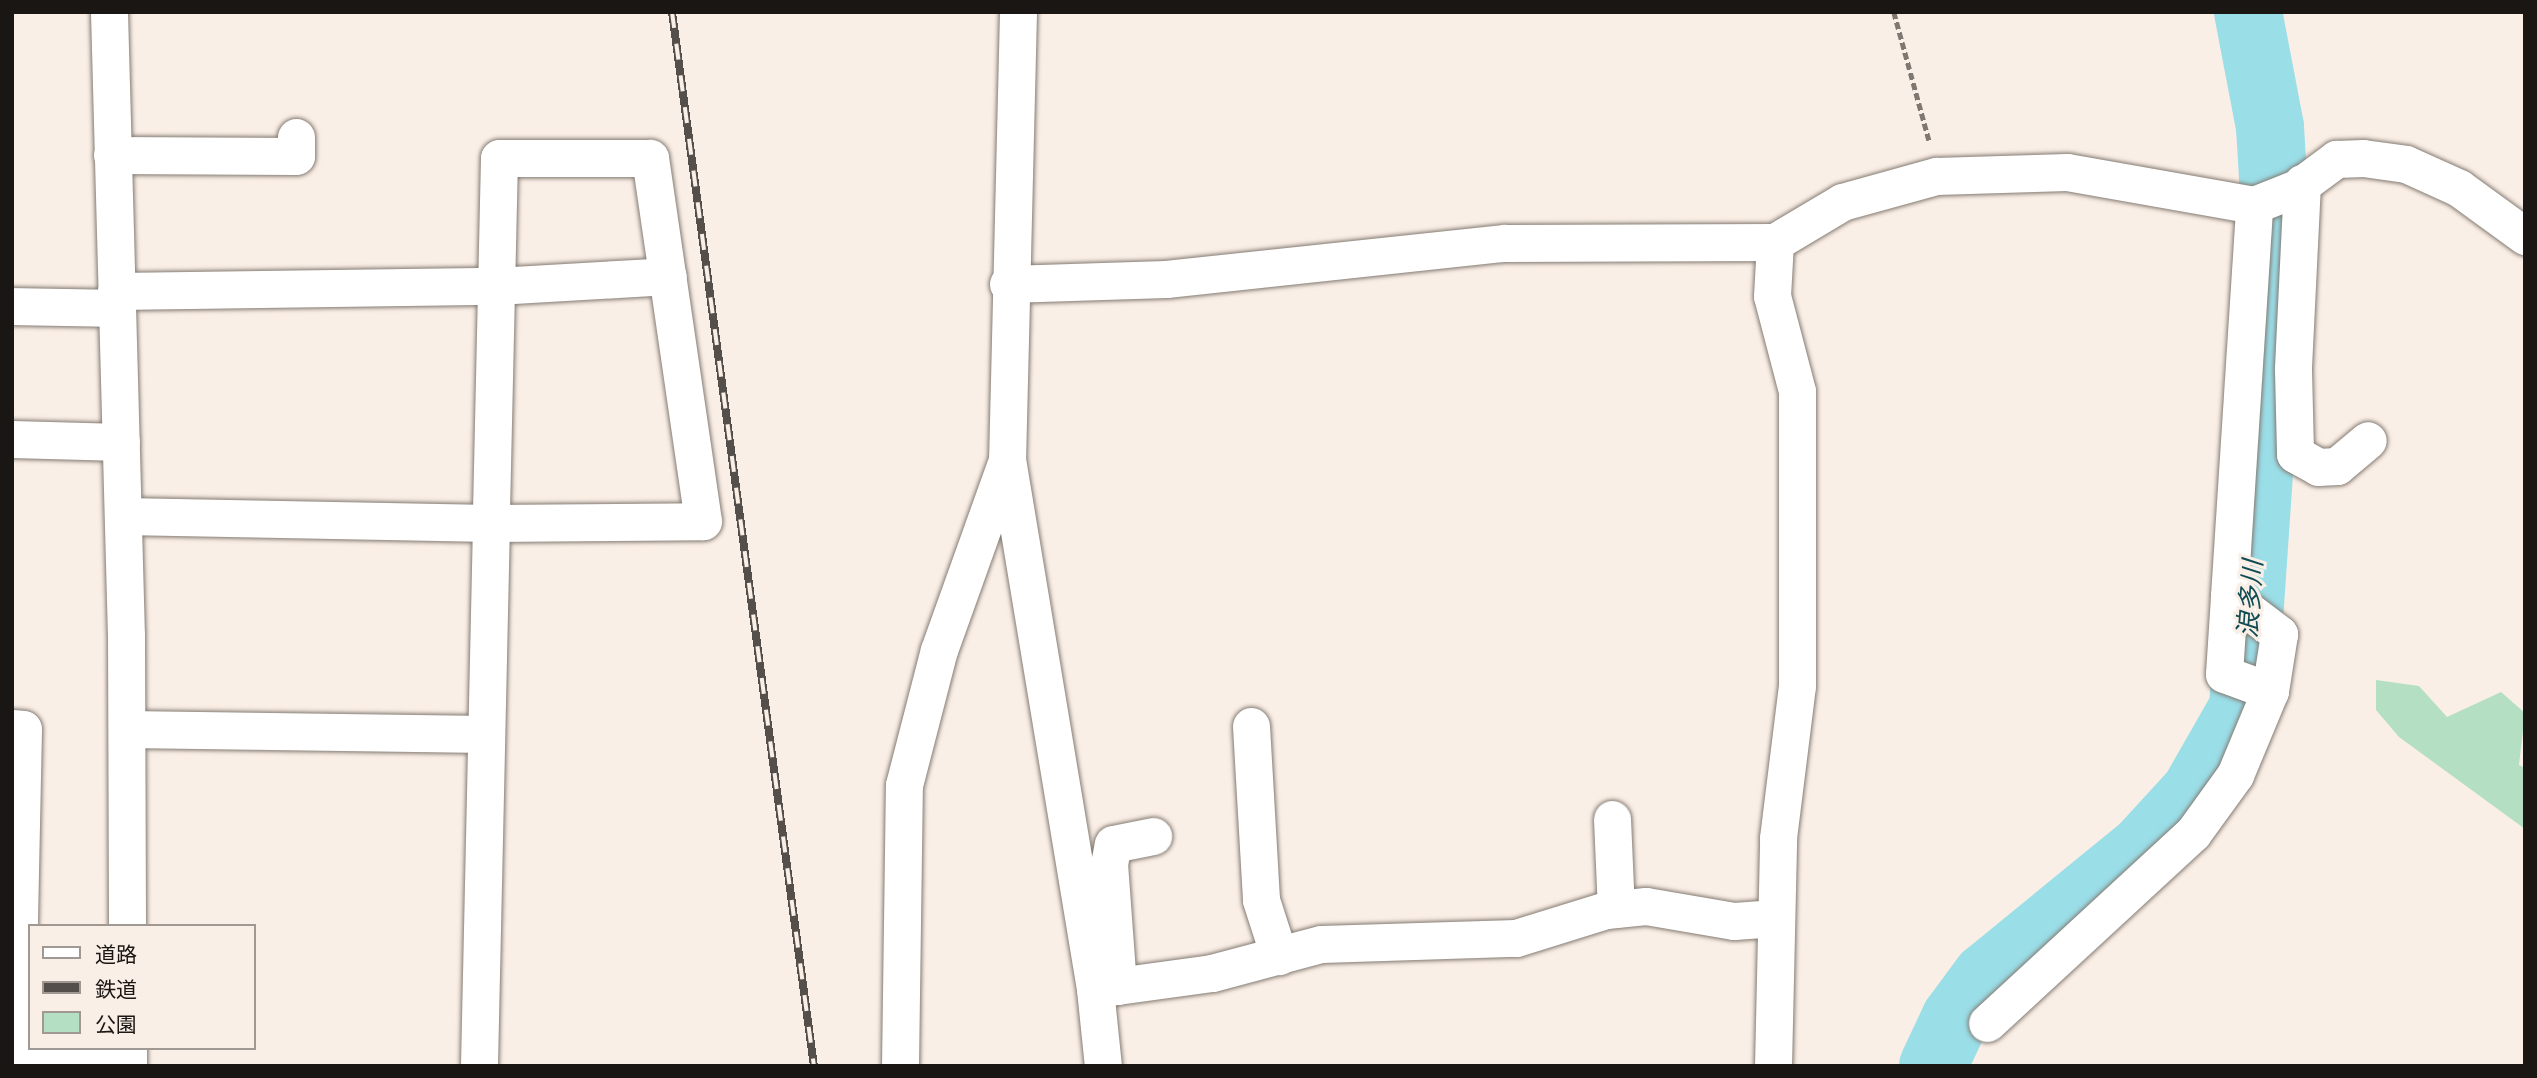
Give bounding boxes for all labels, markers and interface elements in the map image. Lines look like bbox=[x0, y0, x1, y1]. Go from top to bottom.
water label: 浪多川 bbox=[2233, 559, 2269, 639]
legend bbox=[28, 924, 256, 1050]
text: 道路 bbox=[95, 942, 137, 968]
text: 鉄道 bbox=[95, 977, 137, 1003]
text: 公園 bbox=[95, 1012, 137, 1038]

